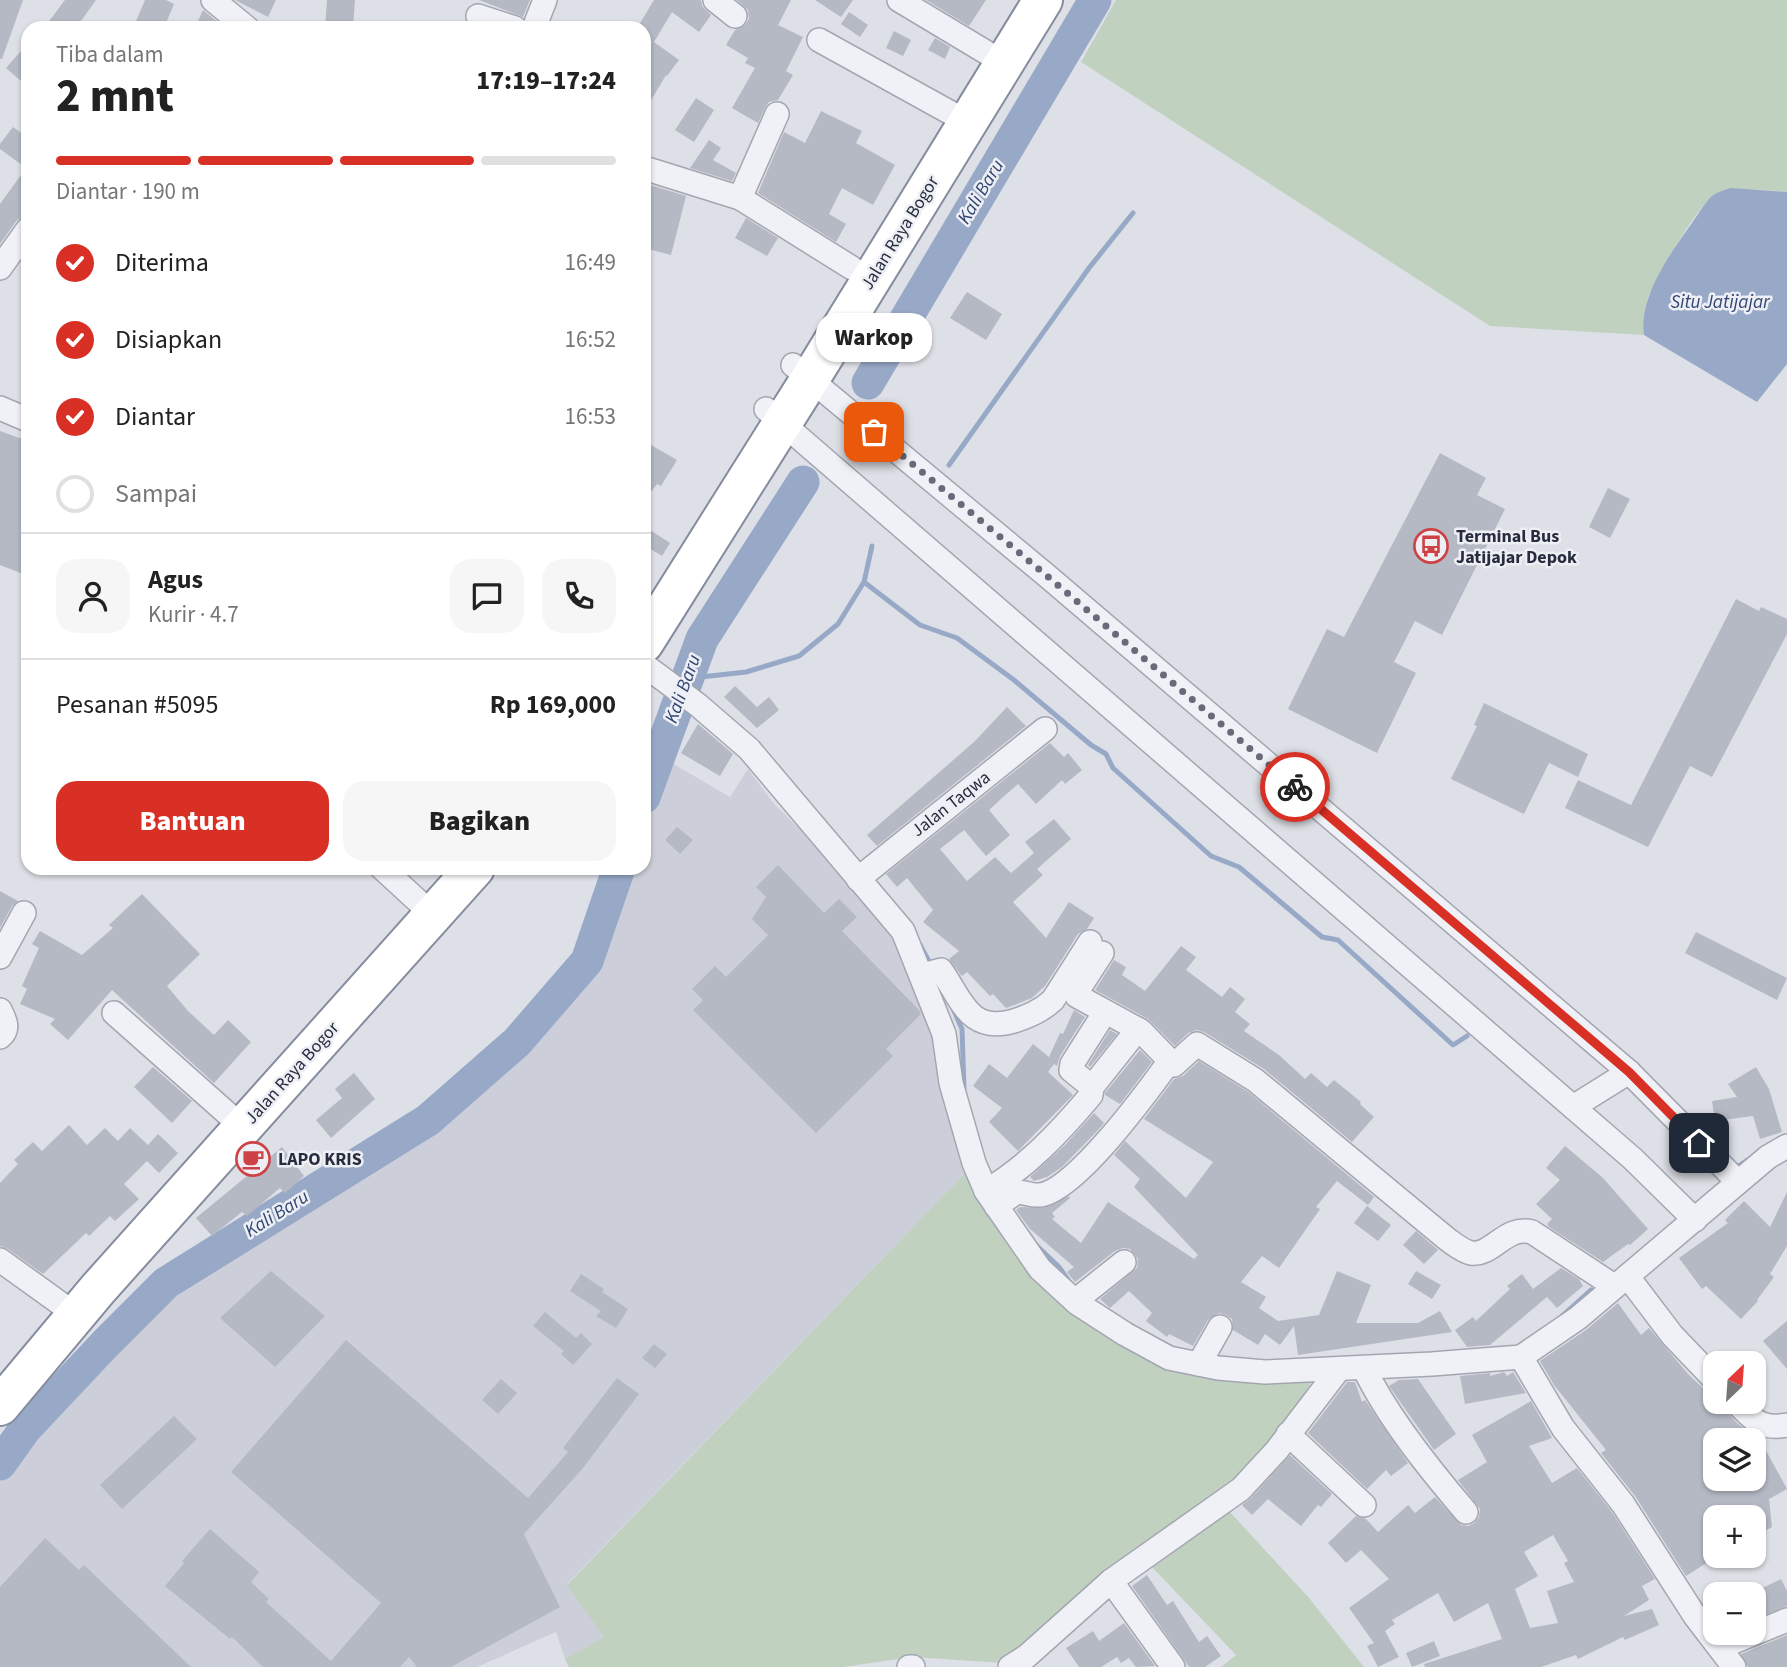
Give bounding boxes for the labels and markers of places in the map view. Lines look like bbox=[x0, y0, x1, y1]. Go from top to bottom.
callout: Warkop bbox=[816, 313, 932, 362]
pin bbox=[844, 402, 904, 462]
place label: Terminal Bus Jatijajar Depok bbox=[1456, 524, 1577, 570]
bus stop icon: Terminal Bus Jatijajar Depok bbox=[1412, 527, 1450, 565]
pin bbox=[1669, 1113, 1729, 1173]
cafe icon: LAPO KRIS bbox=[234, 1140, 272, 1178]
place label: LAPO KRIS bbox=[278, 1147, 362, 1172]

